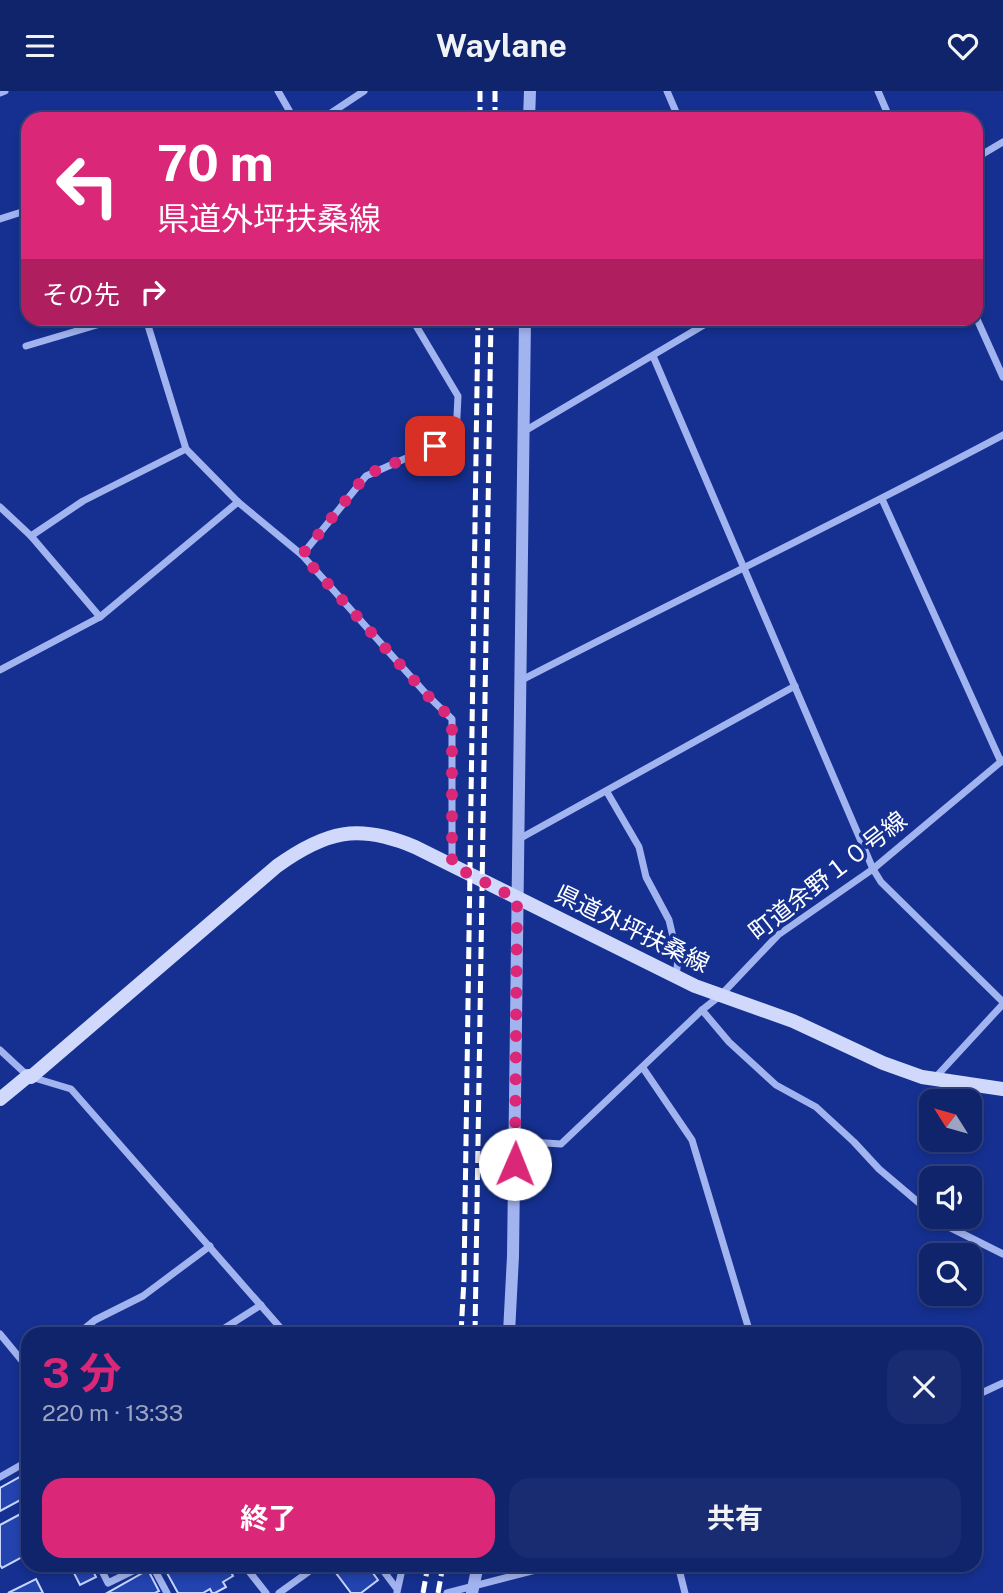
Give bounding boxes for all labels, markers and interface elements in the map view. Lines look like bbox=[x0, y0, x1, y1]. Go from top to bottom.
icon: menu bbox=[21, 27, 59, 65]
text: Waylane bbox=[436, 27, 567, 64]
icon: heart bbox=[944, 27, 982, 65]
text: 70 m bbox=[157, 134, 274, 192]
icon: left bbox=[42, 140, 133, 231]
text: 県道外坪扶桑線 bbox=[157, 200, 381, 237]
icon: right bbox=[134, 273, 172, 311]
text: その先 bbox=[42, 279, 120, 310]
pin bbox=[405, 416, 465, 476]
icon: arrive bbox=[416, 427, 454, 465]
street label: 町道余野１０号線 bbox=[743, 805, 912, 945]
street label: 県道外坪扶桑線 bbox=[551, 879, 714, 978]
north arrow bbox=[919, 1089, 982, 1151]
map controls bbox=[919, 1089, 982, 1306]
position arrow bbox=[478, 1127, 552, 1201]
button: sound bbox=[919, 1166, 982, 1229]
button: search bbox=[919, 1243, 982, 1306]
text: 3 分 bbox=[42, 1348, 121, 1397]
button: close bbox=[887, 1350, 961, 1424]
text: 220 m · 13:33 bbox=[42, 1399, 183, 1426]
button: 終了 bbox=[42, 1478, 495, 1558]
button: 共有 bbox=[509, 1478, 961, 1558]

